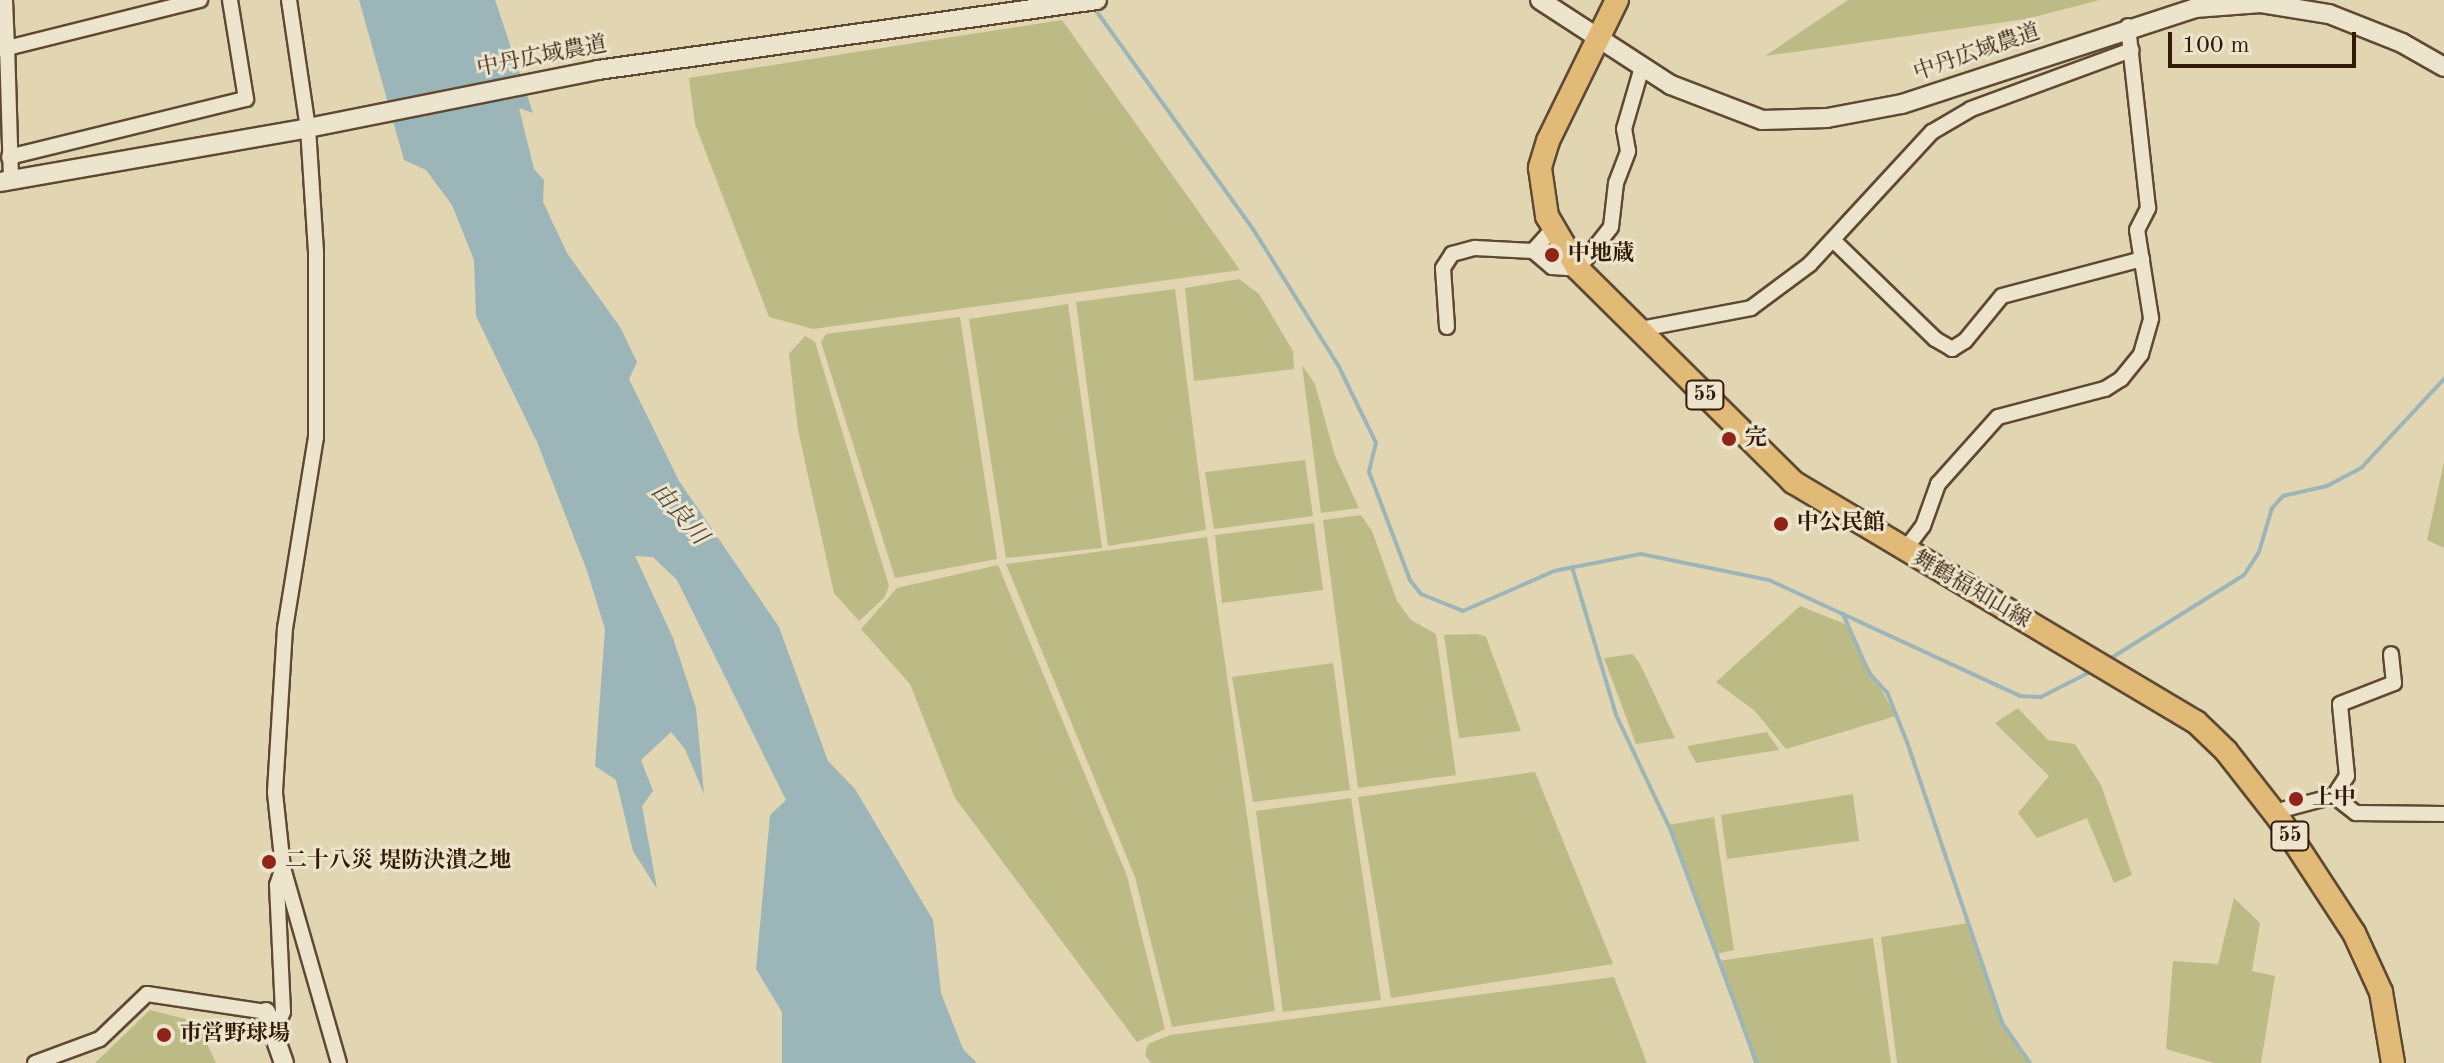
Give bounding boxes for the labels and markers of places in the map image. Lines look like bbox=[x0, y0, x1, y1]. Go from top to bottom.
place label: 中地蔵 bbox=[1568, 242, 1634, 268]
marker: 中地蔵 bbox=[1543, 246, 1561, 264]
place label: 完 bbox=[1745, 426, 1767, 452]
marker: 完 bbox=[1720, 430, 1738, 448]
place label: 中公民館 bbox=[1797, 511, 1885, 537]
marker: 中公民館 bbox=[1772, 515, 1790, 533]
place label: 上中 bbox=[2312, 786, 2356, 812]
marker: 上中 bbox=[2287, 790, 2305, 808]
place label: 二十八災 堤防決潰之地 bbox=[285, 849, 511, 875]
marker: 二十八災 堤防決潰之地 bbox=[260, 853, 278, 871]
place label: 市営野球場 bbox=[180, 1022, 290, 1048]
marker: 市営野球場 bbox=[155, 1026, 173, 1044]

